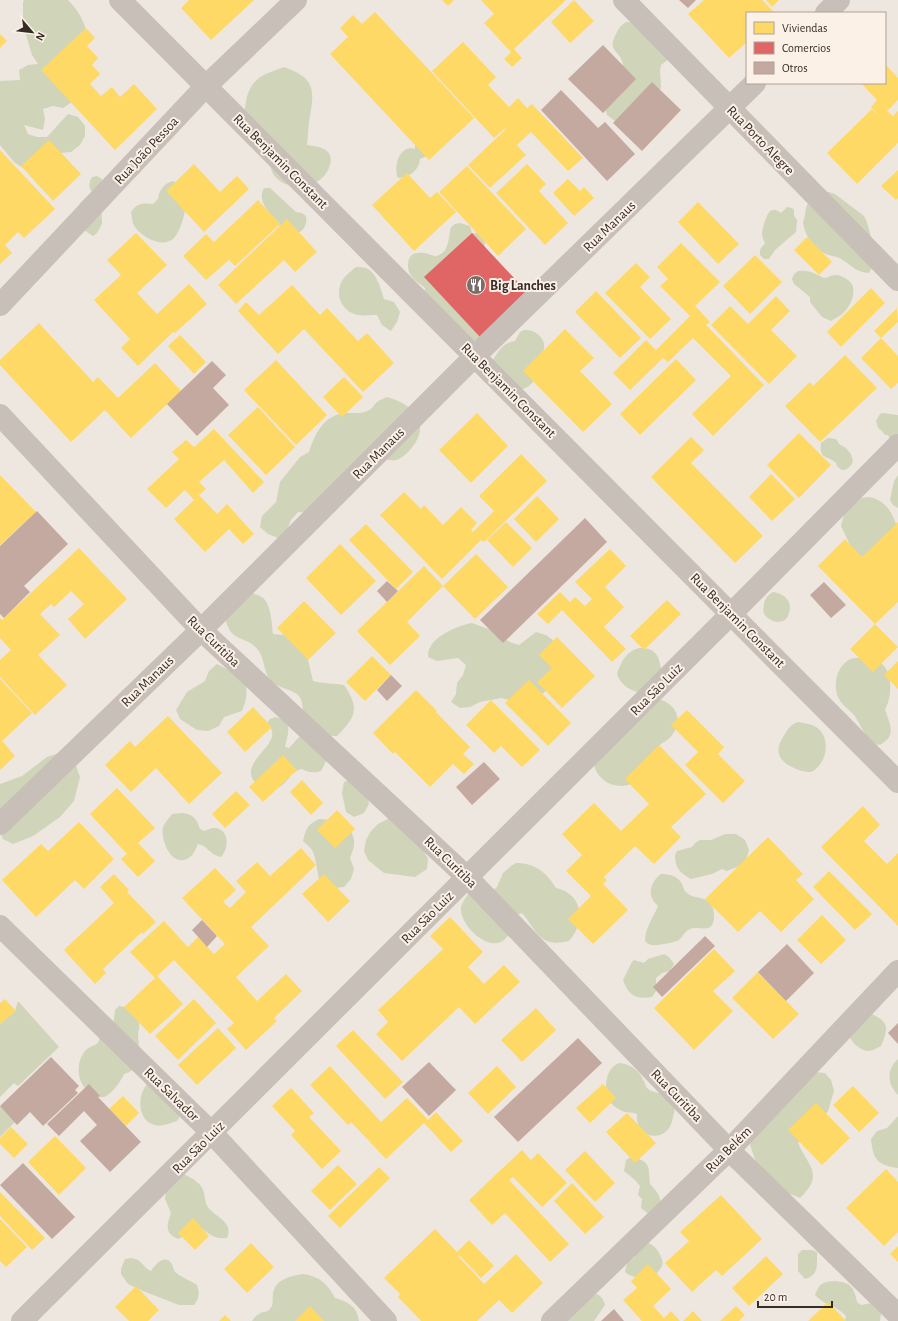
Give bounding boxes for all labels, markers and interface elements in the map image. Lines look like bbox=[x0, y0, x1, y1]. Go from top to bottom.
north arrow bbox=[12, 12, 52, 52]
legend bbox=[746, 12, 886, 84]
text: Viviendas bbox=[782, 22, 828, 34]
text: N bbox=[34, 30, 47, 42]
text: Comercios bbox=[782, 42, 831, 54]
text: Otros bbox=[782, 62, 808, 74]
street label: Rua Porto Alegre bbox=[724, 103, 797, 178]
street label: Rua Benjamin Constant bbox=[230, 112, 331, 212]
street label: Rua João Pessoa bbox=[112, 114, 182, 187]
street label: Rua Manaus bbox=[581, 199, 639, 255]
restaurant icon: Big Lanches bbox=[465, 274, 487, 296]
place label: Big Lanches bbox=[490, 279, 556, 293]
street label: Rua Benjamin Constant bbox=[458, 341, 559, 441]
street label: Rua Manaus bbox=[350, 425, 407, 482]
street label: Rua Benjamin Constant bbox=[687, 571, 788, 671]
street label: Rua Curitiba bbox=[184, 613, 243, 670]
street label: Rua Manaus bbox=[119, 654, 177, 710]
street label: Rua São Luiz bbox=[628, 661, 686, 719]
street label: Rua Curitiba bbox=[421, 834, 480, 891]
street label: Rua São Luiz bbox=[399, 889, 457, 947]
street label: Rua Salvador bbox=[141, 1065, 202, 1125]
street label: Rua Curitiba bbox=[648, 1067, 705, 1125]
street label: Rua São Luiz bbox=[170, 1119, 228, 1177]
street label: Rua Belém bbox=[703, 1124, 754, 1175]
scale bar bbox=[758, 1283, 832, 1309]
text: 20 m bbox=[764, 1291, 787, 1303]

